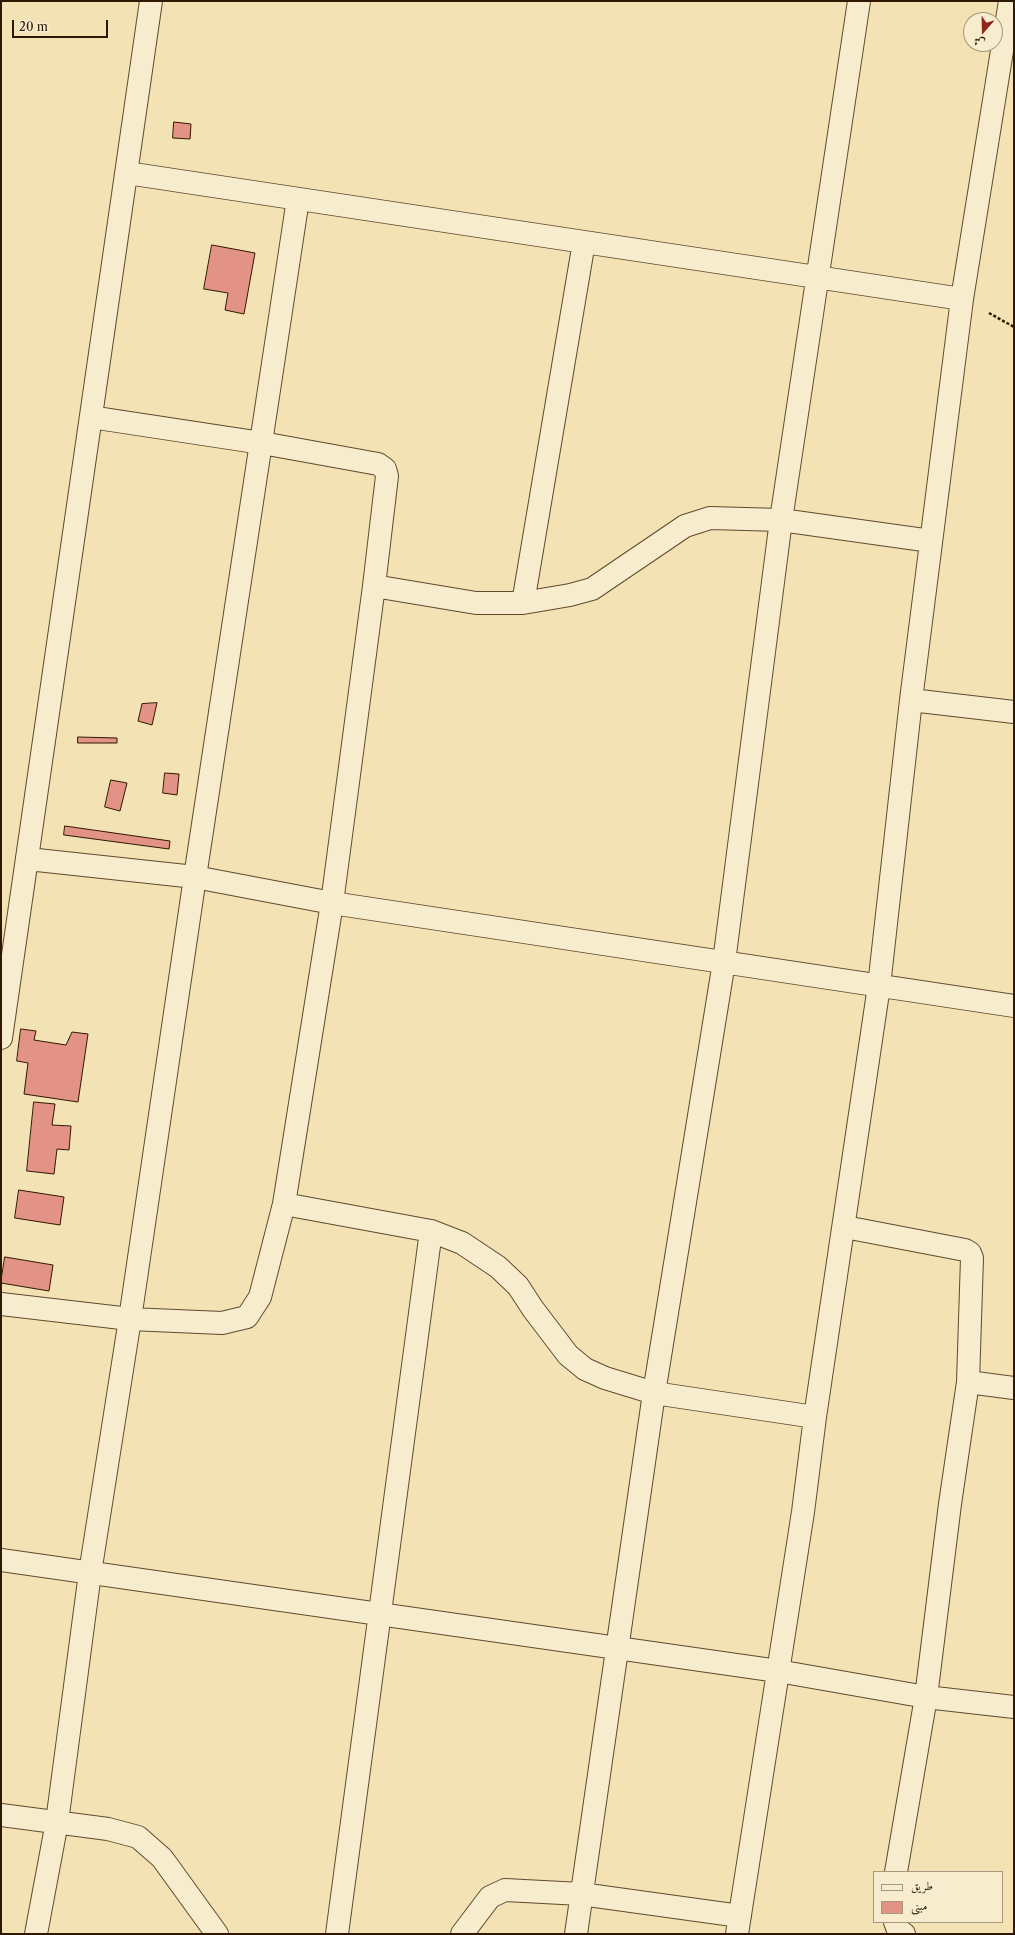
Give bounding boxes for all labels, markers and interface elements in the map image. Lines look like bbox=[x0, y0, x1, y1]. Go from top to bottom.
scale bar bbox=[14, 12, 110, 38]
north arrow bbox=[963, 12, 1003, 52]
text: 20 m bbox=[19, 19, 48, 34]
text: ش bbox=[972, 34, 987, 51]
legend bbox=[873, 1871, 1003, 1923]
text: طريق bbox=[911, 1878, 933, 1893]
text: مبنى bbox=[911, 1898, 927, 1913]

